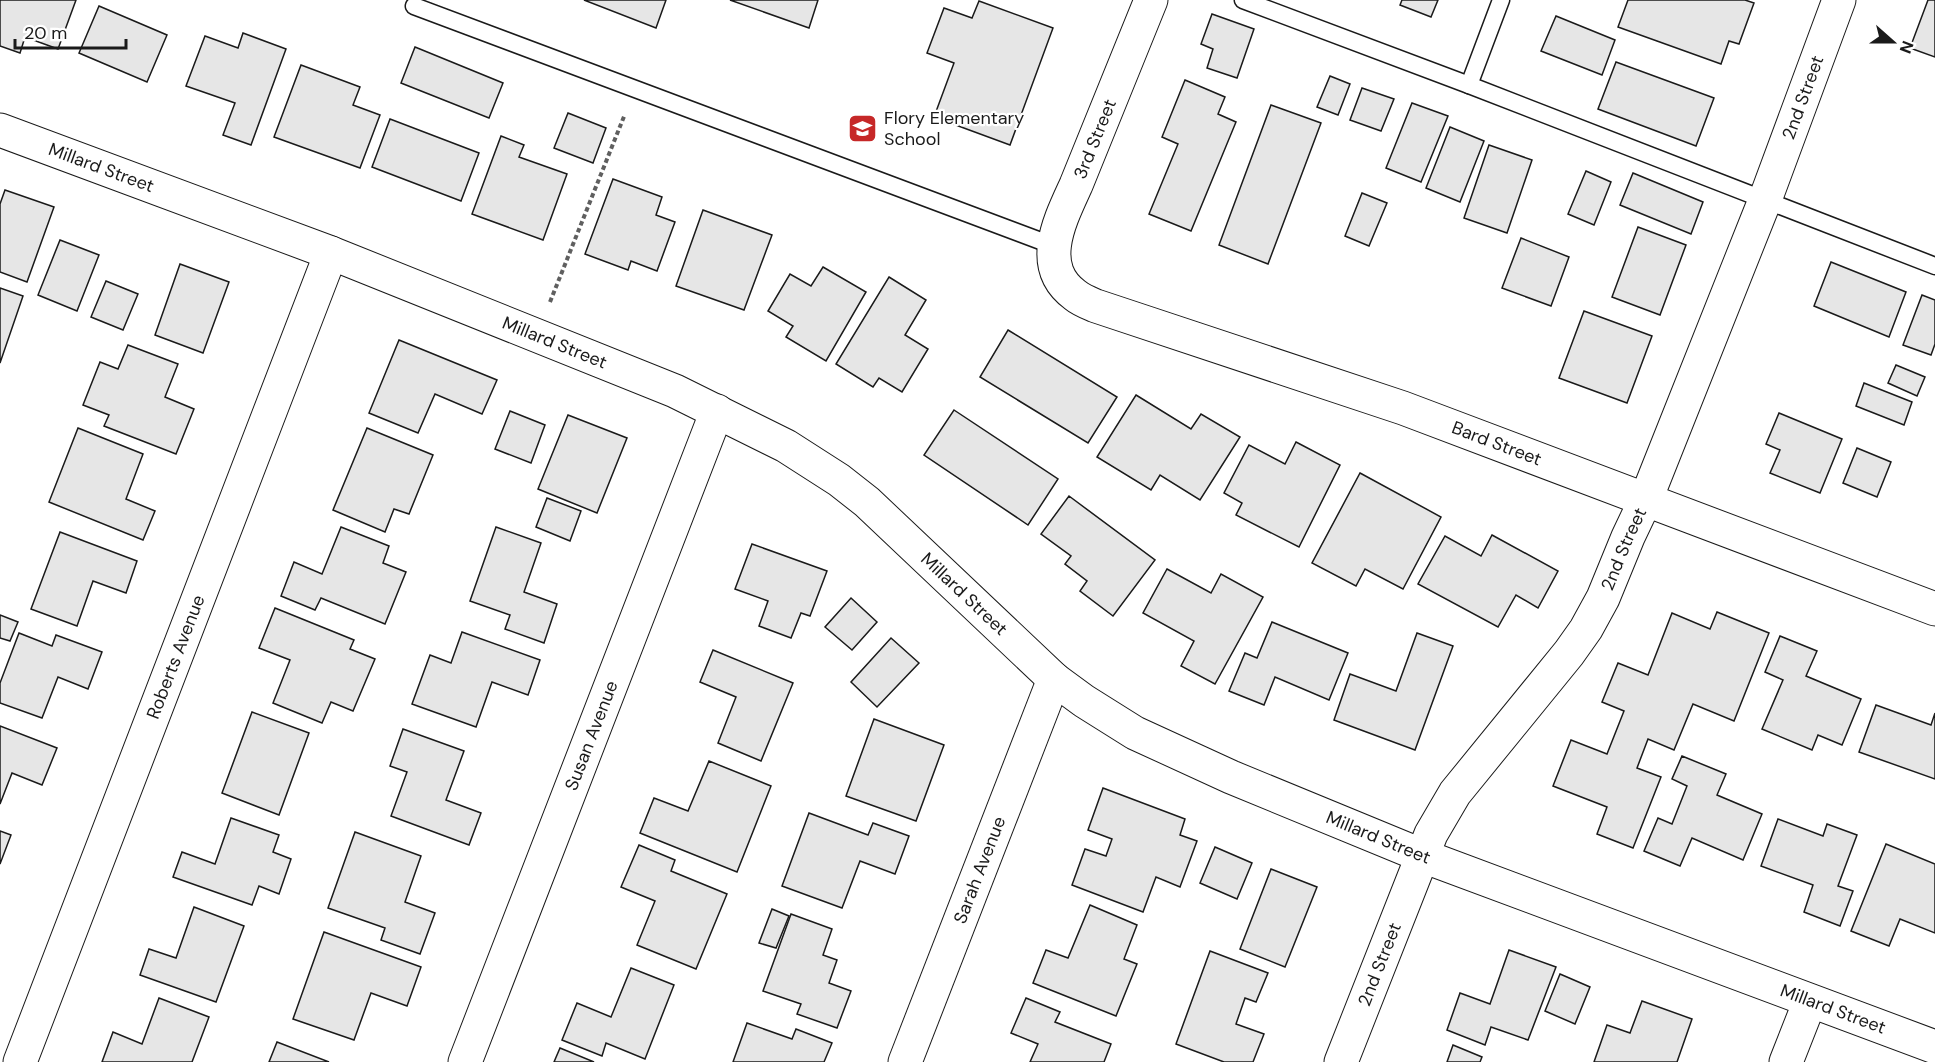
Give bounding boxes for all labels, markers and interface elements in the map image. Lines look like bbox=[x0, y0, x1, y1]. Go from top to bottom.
scale bar bbox=[15, 12, 126, 50]
north arrow bbox=[1863, 12, 1923, 72]
text: 20 m bbox=[24, 21, 67, 45]
text: N bbox=[1895, 38, 1918, 56]
street label: 2nd Street bbox=[1776, 52, 1829, 143]
street label: 3rd Street bbox=[1068, 96, 1122, 182]
place label: Flory Elementary School bbox=[884, 106, 1024, 151]
school or university icon: Flory Elementary School bbox=[847, 112, 879, 144]
street label: Millard Street bbox=[45, 137, 157, 198]
street label: Millard Street bbox=[499, 311, 610, 374]
street label: Bard Street bbox=[1448, 416, 1545, 471]
street label: 2nd Street bbox=[1595, 504, 1652, 594]
street label: Millard Street bbox=[916, 547, 1013, 641]
street label: Roberts Avenue bbox=[141, 591, 210, 722]
street label: Susan Avenue bbox=[559, 677, 623, 794]
street label: Millard Street bbox=[1323, 805, 1434, 870]
street label: Sarah Avenue bbox=[948, 813, 1011, 927]
street label: 2nd Street bbox=[1352, 919, 1407, 1010]
street label: Millard Street bbox=[1777, 978, 1889, 1040]

